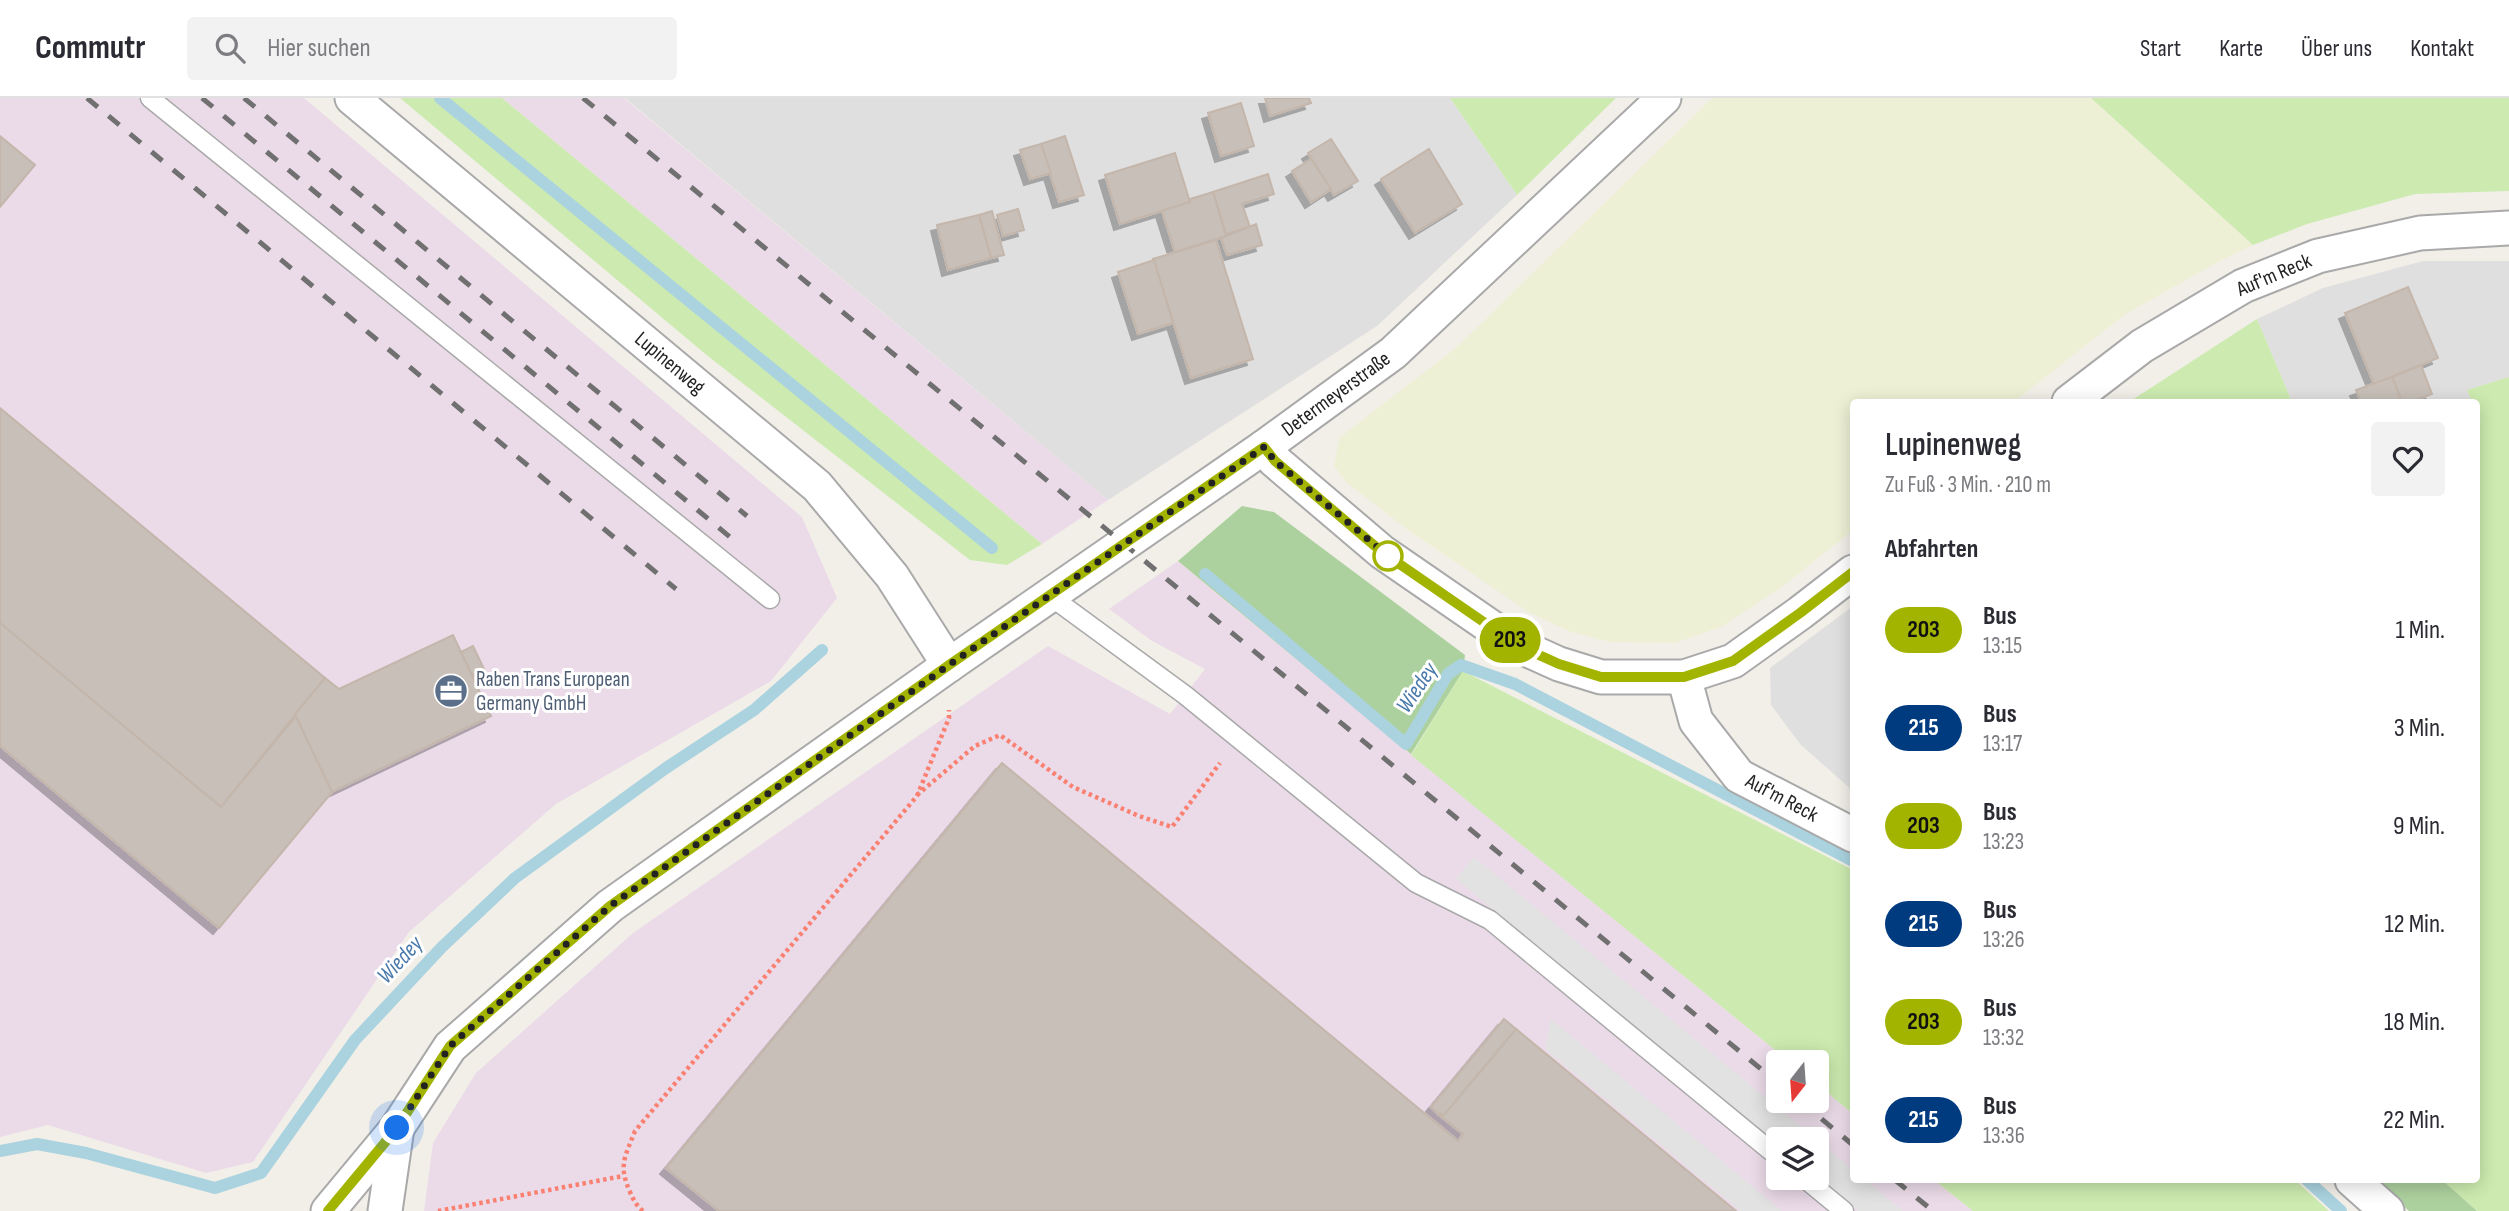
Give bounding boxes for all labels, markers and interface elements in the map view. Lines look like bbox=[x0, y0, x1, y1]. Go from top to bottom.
search box bbox=[187, 17, 677, 80]
text: Commutr bbox=[35, 28, 145, 68]
icon: search bbox=[211, 29, 249, 67]
text: Hier suchen bbox=[267, 33, 371, 64]
text: Start bbox=[2140, 34, 2181, 63]
text: Karte bbox=[2219, 34, 2263, 63]
text: Über uns bbox=[2301, 34, 2372, 63]
text: Kontakt bbox=[2410, 34, 2474, 63]
street label: Auf'm Reck bbox=[2232, 248, 2315, 302]
street label: Lupinenweg bbox=[630, 326, 710, 400]
street label: Determeyerstraße bbox=[1277, 346, 1395, 442]
button: heart bbox=[2371, 422, 2445, 496]
text: Lupinenweg bbox=[1885, 425, 2021, 465]
text: Zu Fuß · 3 Min. · 210 m bbox=[1885, 471, 2051, 499]
text: Abfahrten bbox=[1885, 534, 1978, 565]
unlabelled marker bbox=[1373, 541, 1403, 571]
text: Bus bbox=[1983, 601, 2017, 632]
text: 203 bbox=[1907, 615, 1940, 644]
text: 1 Min. bbox=[2395, 615, 2445, 646]
line badge: 203 bbox=[1470, 617, 1550, 663]
text: 203 bbox=[1494, 625, 1526, 654]
text: 13:15 bbox=[1983, 632, 2022, 660]
water label: Wiedey bbox=[1390, 656, 1445, 719]
place label: Raben Trans European Germany GmbH bbox=[476, 667, 630, 716]
office icon: Raben Trans European Germany GmbH bbox=[432, 672, 470, 710]
text: Bus bbox=[1983, 699, 2017, 730]
text: 215 bbox=[1908, 713, 1939, 742]
text: 3 Min. bbox=[2394, 713, 2445, 744]
text: 13:17 bbox=[1983, 730, 2022, 758]
street label: Auf'm Reck bbox=[1740, 768, 1823, 828]
text: Bus bbox=[1983, 797, 2017, 828]
text: 203 bbox=[1907, 811, 1940, 840]
text: 9 Min. bbox=[2393, 811, 2445, 842]
text: 13:23 bbox=[1983, 828, 2024, 856]
text: Bus bbox=[1983, 895, 2017, 926]
text: 215 bbox=[1908, 909, 1939, 938]
text: 12 Min. bbox=[2384, 909, 2445, 940]
text: 13:26 bbox=[1983, 926, 2025, 954]
water label: Wiedey bbox=[371, 929, 430, 990]
text: Bus bbox=[1983, 993, 2017, 1024]
text: 203 bbox=[1907, 1007, 1940, 1036]
text: 18 Min. bbox=[2384, 1007, 2445, 1038]
text: 13:32 bbox=[1983, 1024, 2024, 1052]
north arrow bbox=[1766, 1050, 1829, 1113]
map controls bbox=[1766, 1050, 1829, 1190]
text: Bus bbox=[1983, 1091, 2017, 1122]
text: 215 bbox=[1908, 1105, 1939, 1134]
text: 22 Min. bbox=[2383, 1105, 2445, 1136]
your location bbox=[379, 1110, 414, 1145]
text: 13:36 bbox=[1983, 1122, 2025, 1150]
button: layers bbox=[1766, 1127, 1829, 1190]

